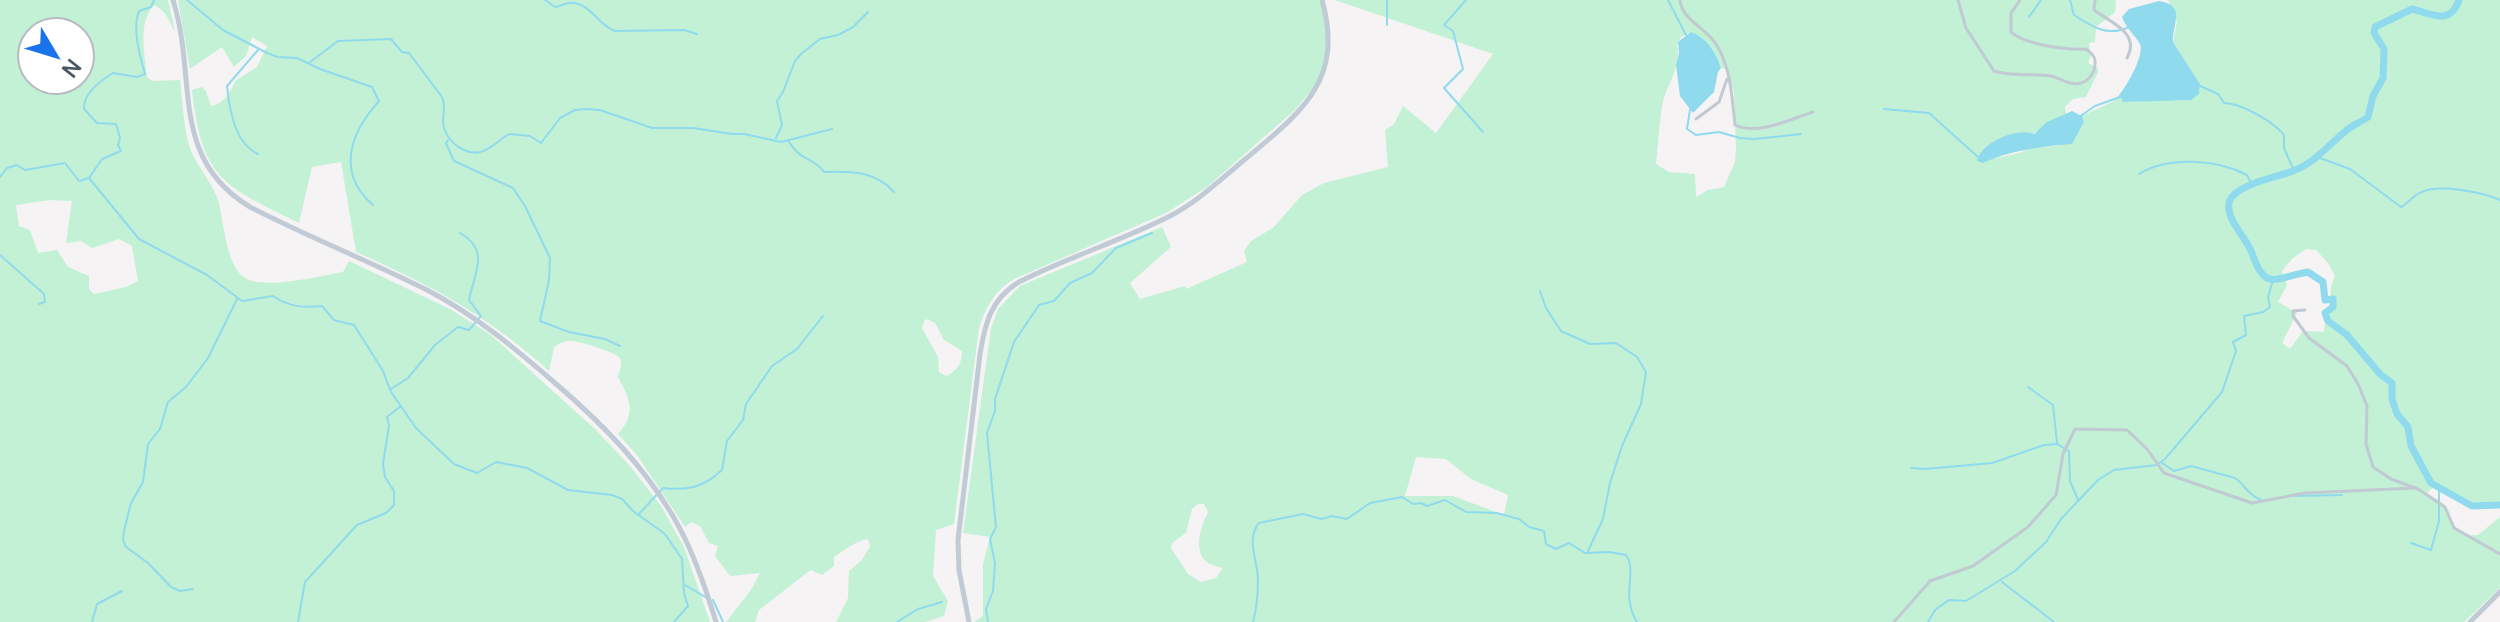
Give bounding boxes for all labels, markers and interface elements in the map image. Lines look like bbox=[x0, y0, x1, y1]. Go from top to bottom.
north arrow bbox=[16, 16, 96, 96]
text: N bbox=[55, 53, 88, 84]

